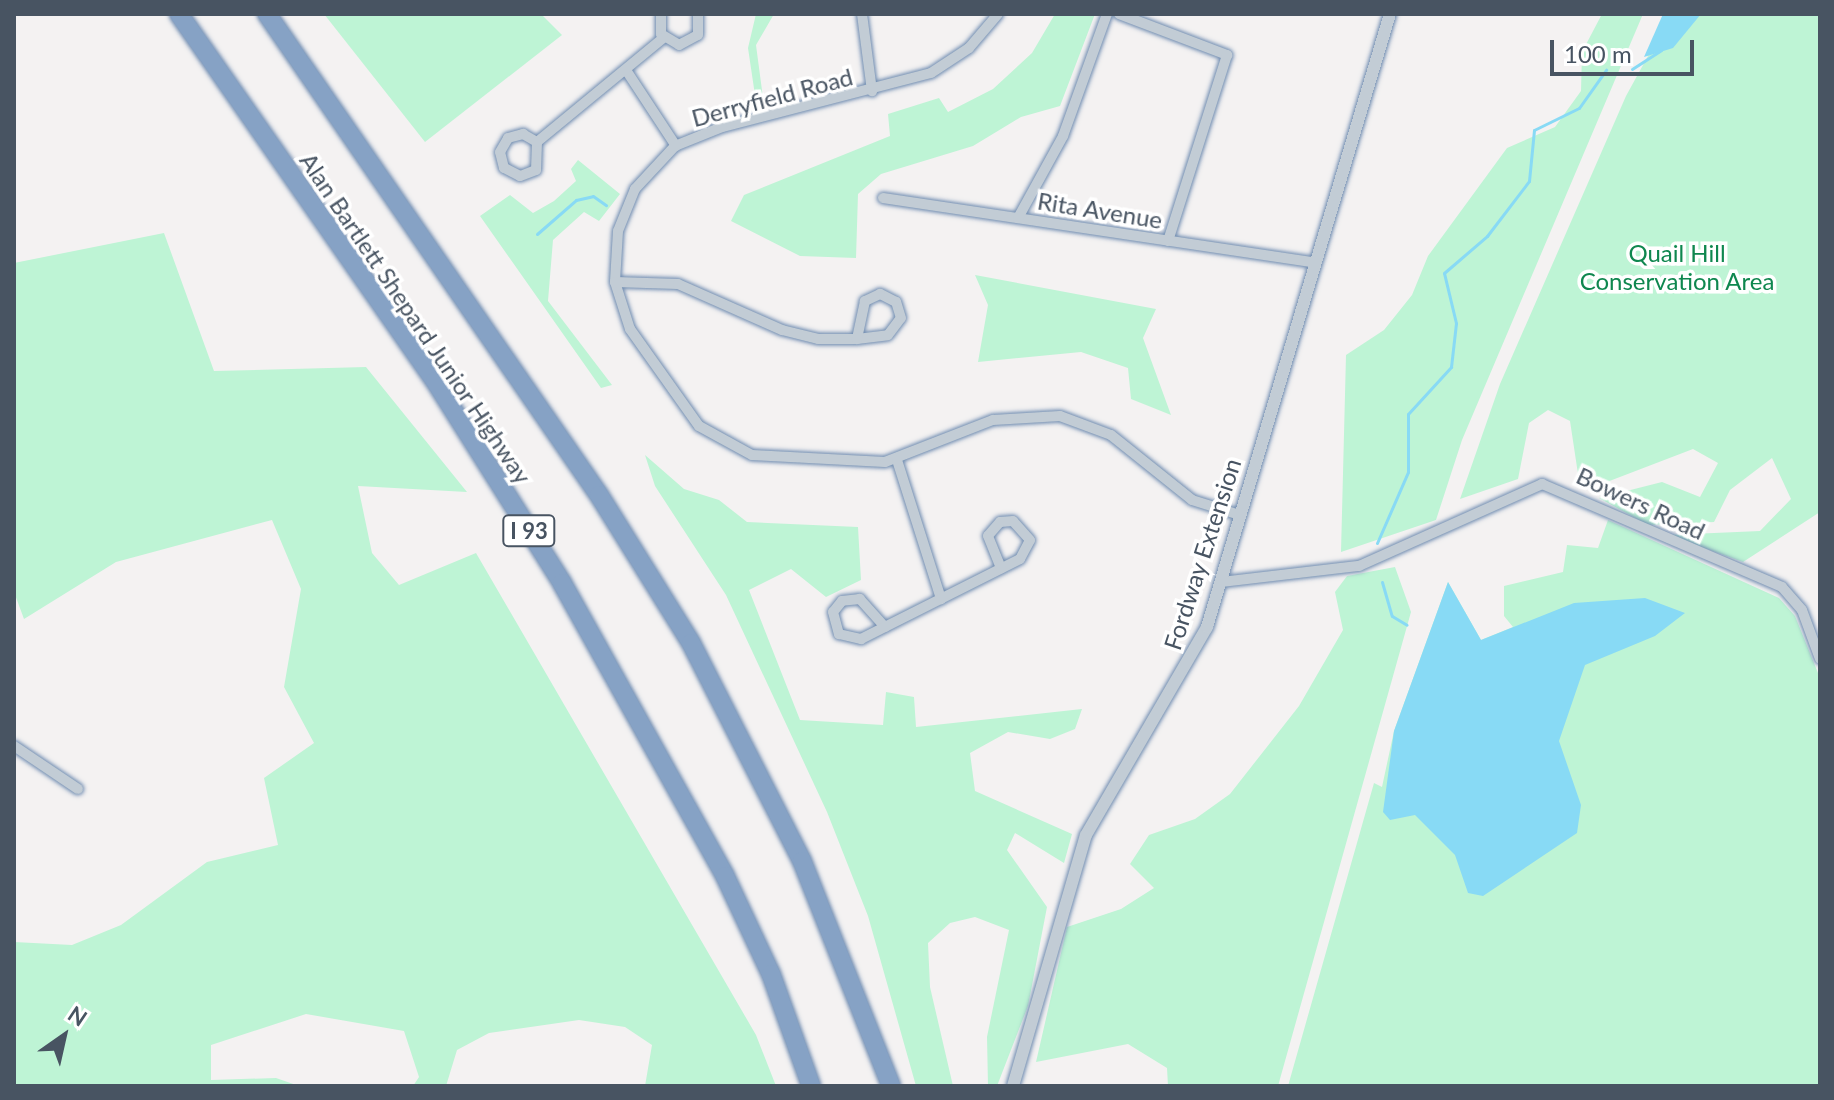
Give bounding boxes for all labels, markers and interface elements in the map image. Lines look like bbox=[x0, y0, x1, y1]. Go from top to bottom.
scale bar bbox=[1554, 24, 1698, 74]
text: 100 m bbox=[1564, 39, 1632, 68]
street label: Derryfield Road bbox=[688, 62, 856, 132]
street label: Alan Bartlett Shepard Junior Highway bbox=[294, 147, 538, 489]
street label: Rita Avenue bbox=[1035, 186, 1165, 234]
park label: Quail Hill Conservation Area bbox=[1579, 239, 1775, 295]
street label: Fordway Extension bbox=[1157, 454, 1247, 654]
street label: Bowers Road bbox=[1572, 461, 1710, 545]
road number: I 93 bbox=[501, 513, 557, 549]
north arrow bbox=[24, 996, 104, 1076]
text: N bbox=[63, 1000, 92, 1032]

